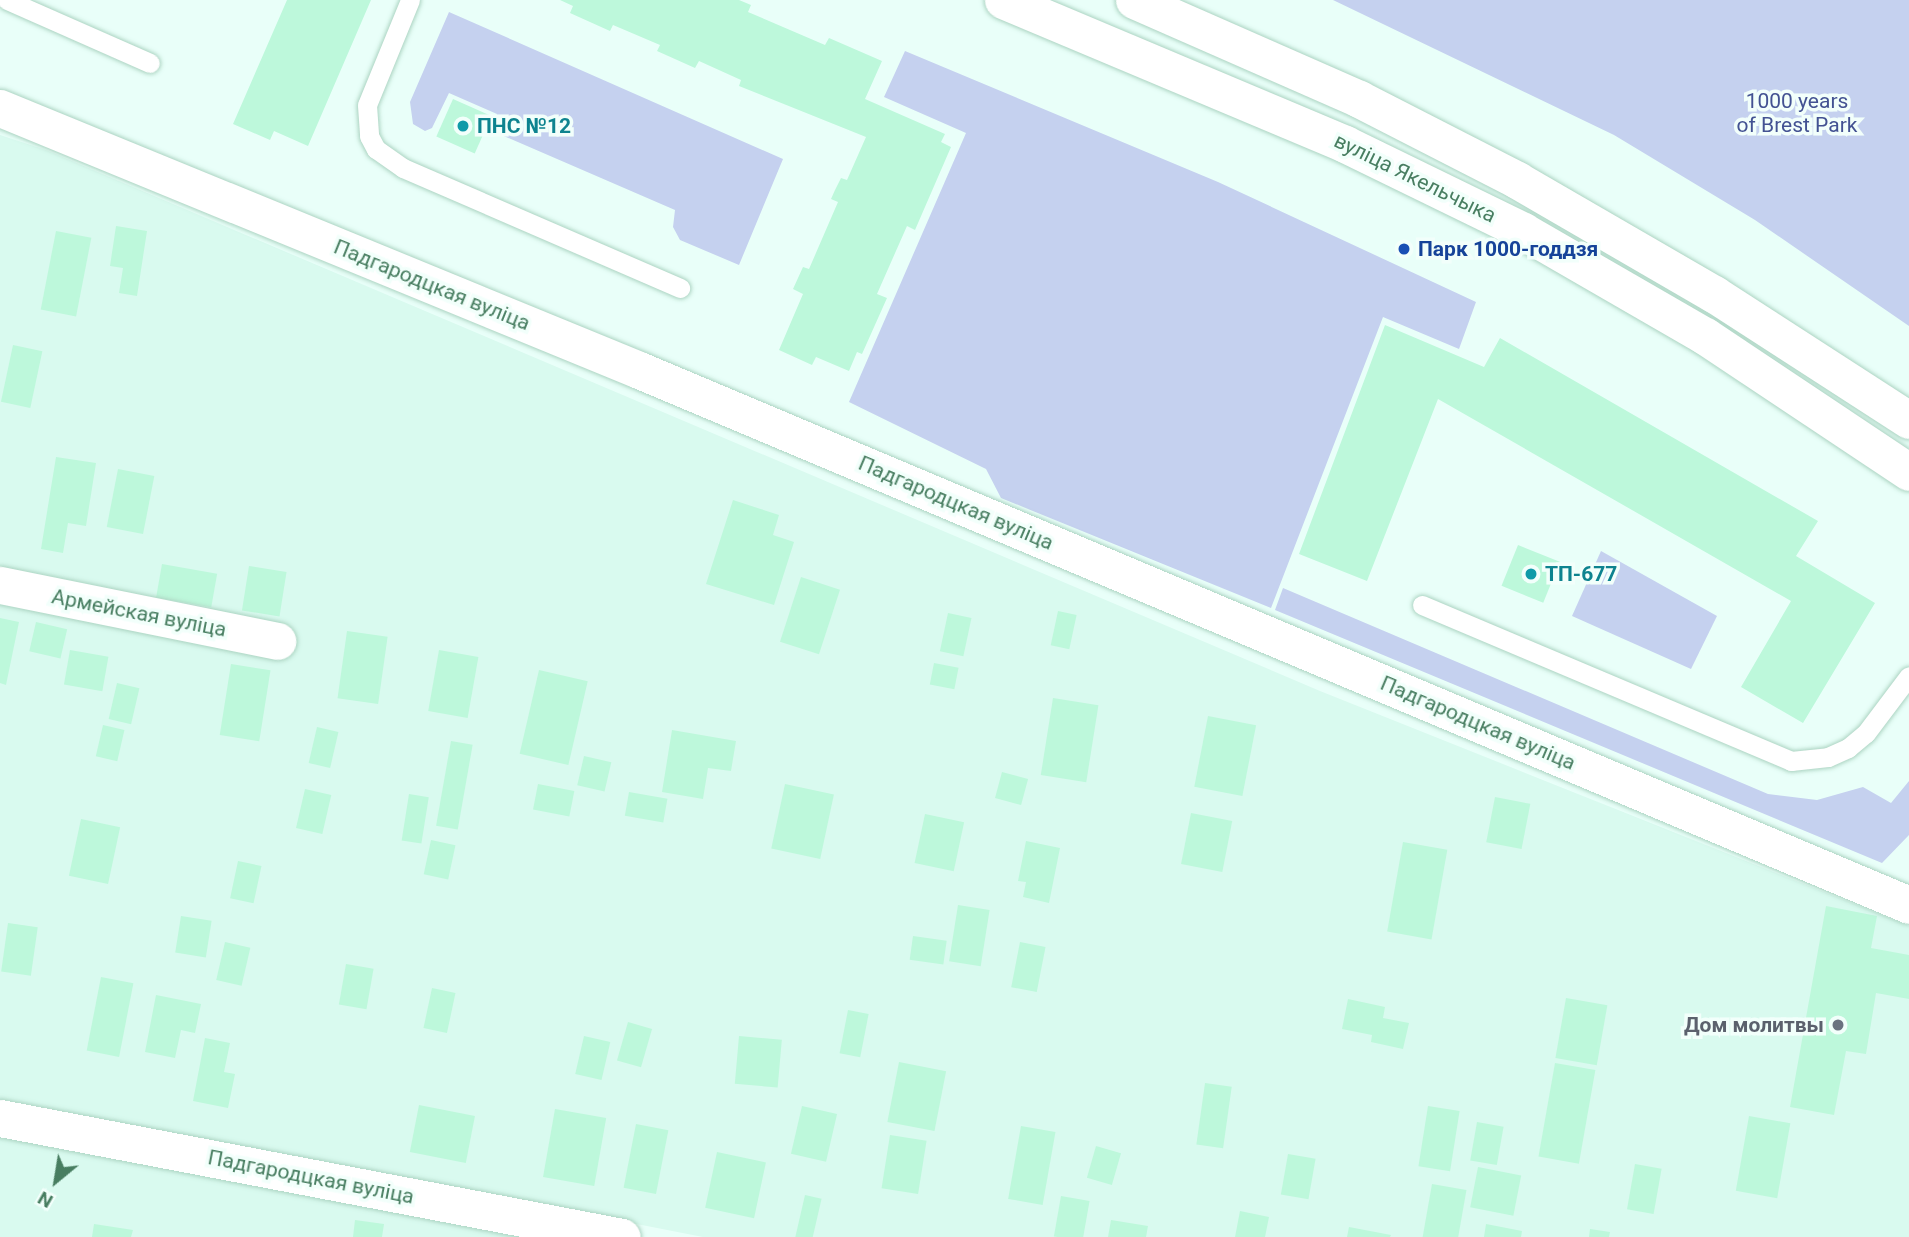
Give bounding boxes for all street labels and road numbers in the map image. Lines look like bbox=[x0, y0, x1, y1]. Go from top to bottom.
street label: вуліца Якельчыка bbox=[1330, 128, 1500, 228]
street label: Падгародцкая вуліца bbox=[330, 234, 534, 336]
street label: Падгародцкая вуліца bbox=[855, 450, 1057, 556]
street label: Армейская вуліца bbox=[50, 584, 228, 642]
street label: Падгародцкая вуліца bbox=[1377, 670, 1579, 776]
street label: Падгародцкая вуліца bbox=[206, 1145, 416, 1209]

